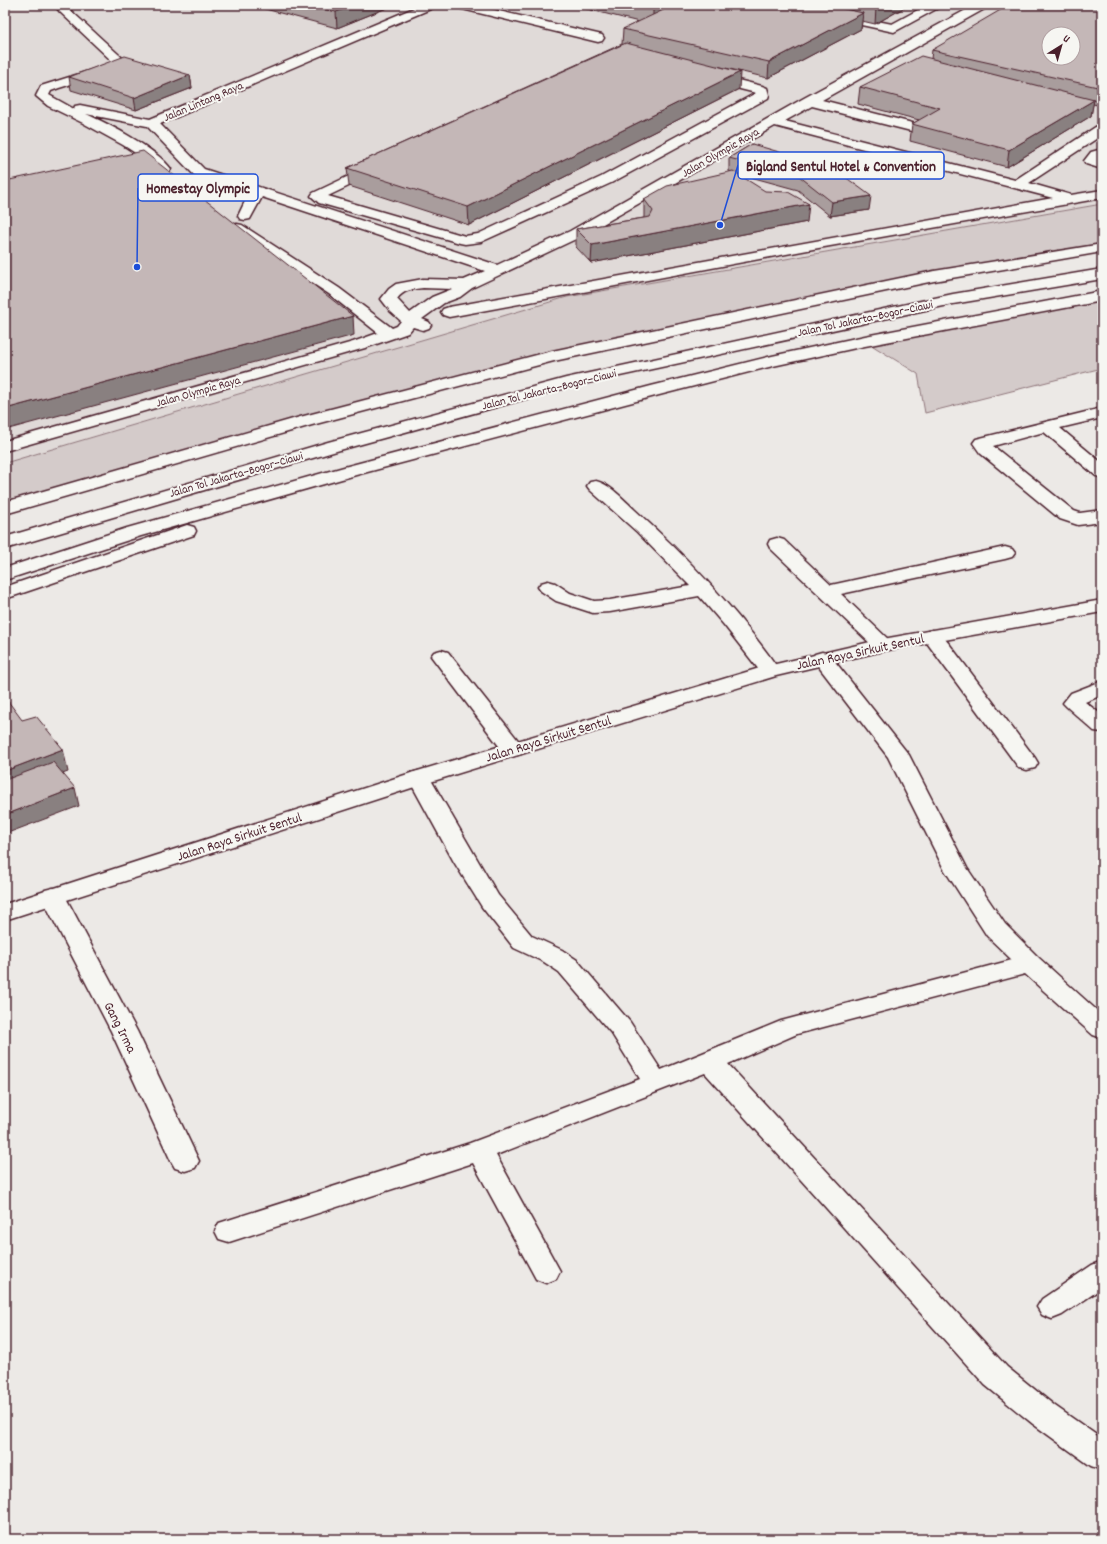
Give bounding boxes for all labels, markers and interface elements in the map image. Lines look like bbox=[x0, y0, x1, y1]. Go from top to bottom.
north arrow bbox=[1041, 26, 1081, 66]
text: U bbox=[1059, 32, 1073, 48]
street label: Jalan Lintang Raya bbox=[161, 78, 246, 127]
street label: Jalan Olympic Raya bbox=[679, 124, 763, 182]
callout: Bigland Sentul Hotel & Convention bbox=[738, 152, 944, 179]
text: Bigland Sentul Hotel & Convention bbox=[746, 157, 936, 179]
callout: Homestay Olympic bbox=[138, 174, 258, 201]
text: Homestay Olympic bbox=[146, 179, 250, 201]
street label: Jalan Tol Jakarta–Bogor–Ciawi bbox=[796, 297, 935, 342]
street label: Jalan Tol Jakarta–Bogor–Ciawi bbox=[480, 365, 618, 415]
street label: Jalan Olympic Raya bbox=[154, 372, 243, 413]
street label: Jalan Tol Jakarta–Bogor–Ciawi bbox=[168, 448, 305, 503]
street label: Jalan Raya Sirkuit Sentul bbox=[795, 630, 927, 676]
street label: Jalan Raya Sirkuit Sentul bbox=[483, 711, 614, 768]
street label: Jalan Raya Sirkuit Sentul bbox=[175, 808, 305, 868]
street label: Gang Irma bbox=[98, 999, 141, 1057]

